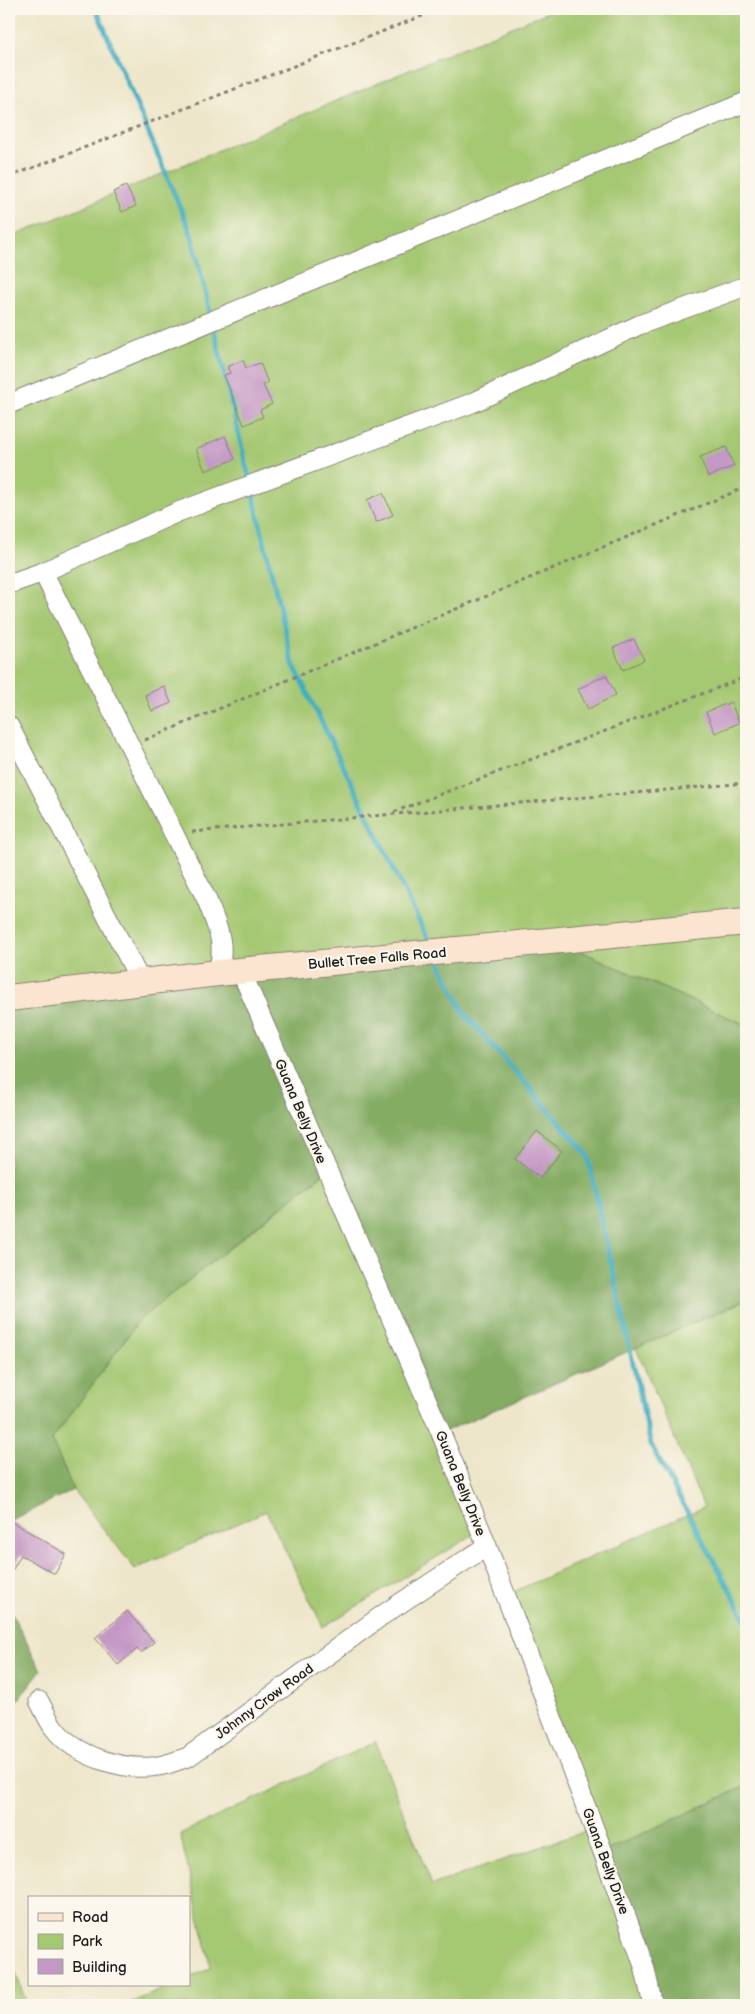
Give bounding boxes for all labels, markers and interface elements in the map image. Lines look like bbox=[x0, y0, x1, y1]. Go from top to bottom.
street label: Bullet Tree Falls Road bbox=[307, 944, 447, 973]
street label: Guana Belly Drive bbox=[271, 1056, 330, 1166]
street label: Guana Belly Drive bbox=[432, 1428, 489, 1538]
street label: Johnny Crow Road bbox=[212, 1660, 317, 1743]
street label: Guana Belly Drive bbox=[578, 1806, 633, 1917]
legend bbox=[28, 1896, 190, 1986]
text: Road bbox=[72, 1908, 108, 1927]
text: Park bbox=[72, 1932, 103, 1951]
text: Building bbox=[72, 1958, 127, 1977]

